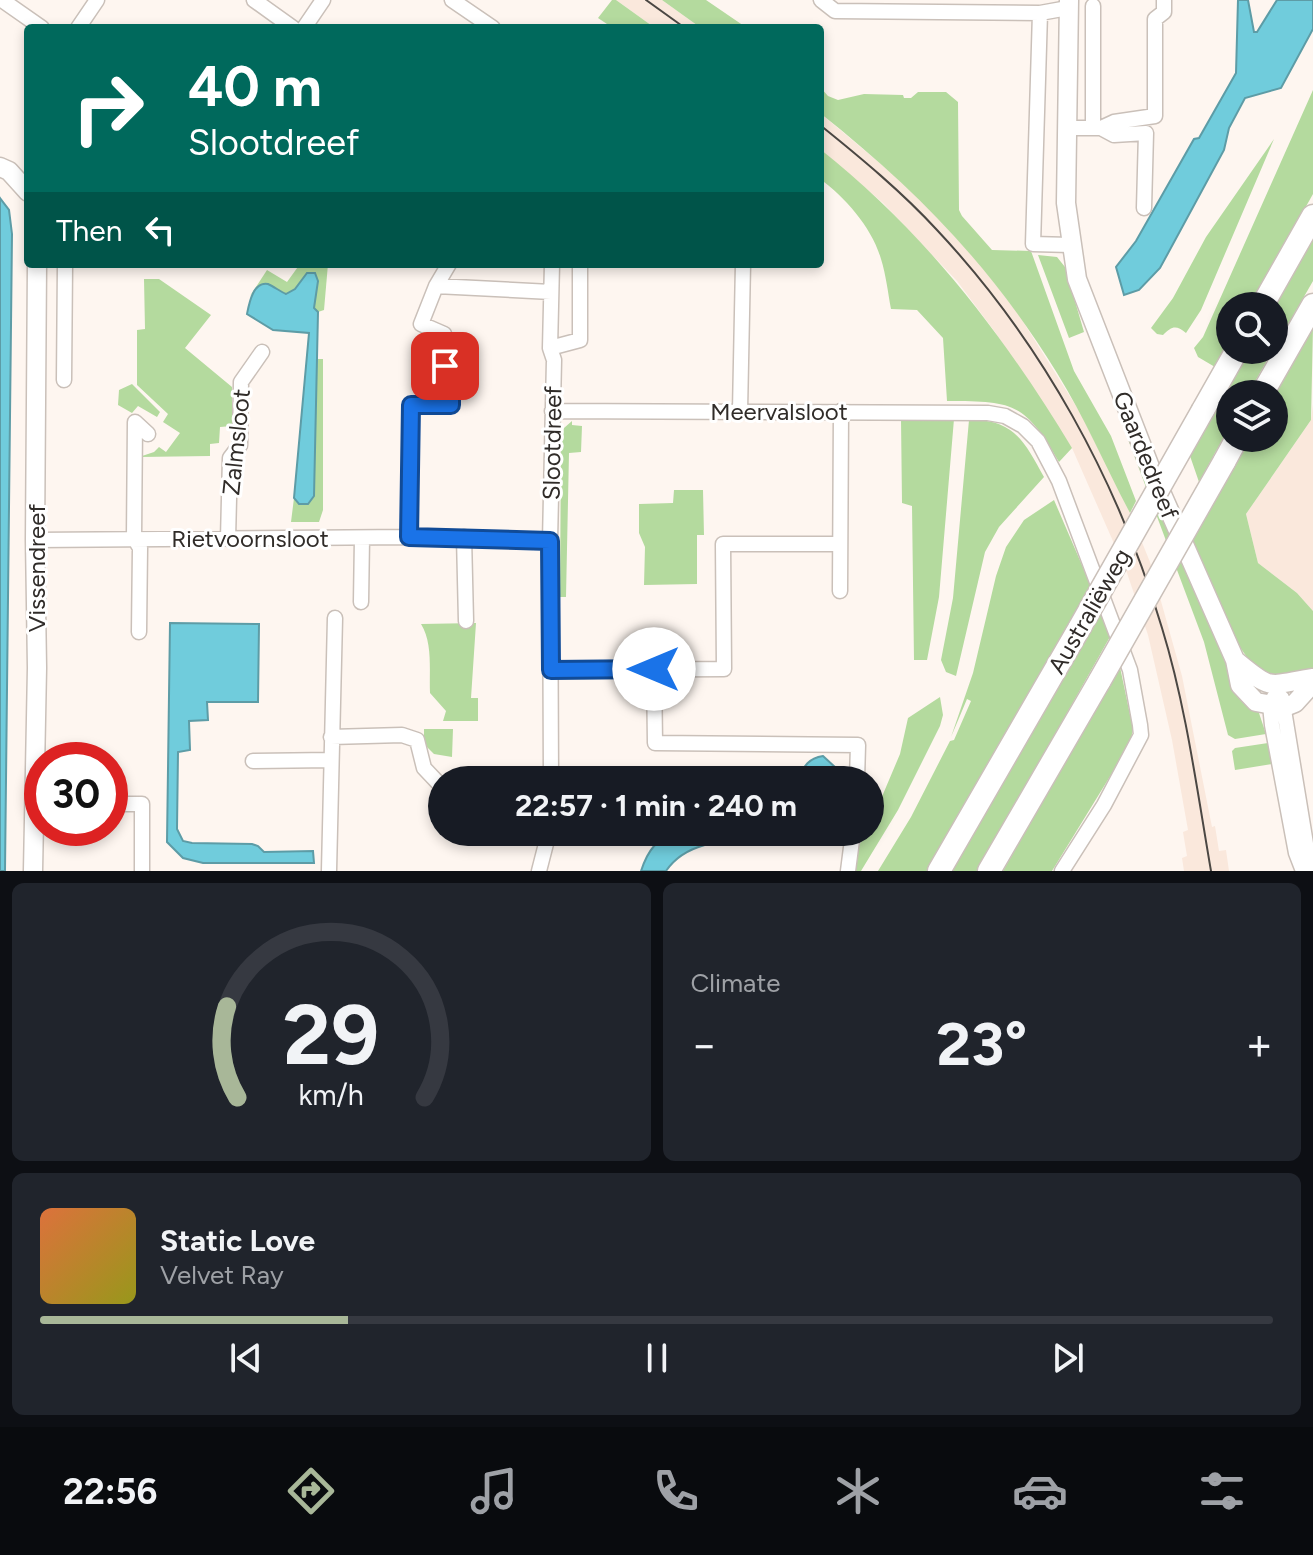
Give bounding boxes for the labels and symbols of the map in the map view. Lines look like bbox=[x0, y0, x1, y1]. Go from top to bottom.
pin bbox=[411, 332, 479, 400]
street label: Slootdreef bbox=[537, 386, 567, 500]
street label: Zalmsloot bbox=[216, 387, 256, 497]
street label: Gaardedreef bbox=[1107, 387, 1185, 523]
street label: Meervalsloot bbox=[710, 397, 848, 426]
street label: Vissendreef bbox=[22, 504, 51, 632]
street label: Rietvoornsloot bbox=[171, 524, 329, 553]
street label: Australiëweg bbox=[1042, 543, 1136, 679]
position arrow bbox=[612, 627, 696, 711]
speed limit sign: 30 bbox=[24, 742, 128, 846]

